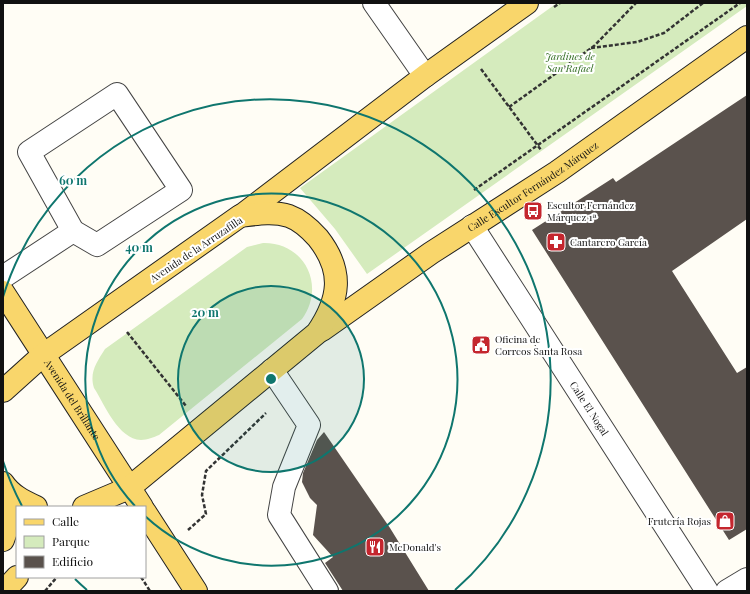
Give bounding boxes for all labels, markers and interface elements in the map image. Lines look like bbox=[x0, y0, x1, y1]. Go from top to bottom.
park label: Jardines de San Rafael bbox=[545, 49, 596, 75]
street label: Calle Escultor Fernández Márquez bbox=[465, 138, 601, 235]
text: 60 m bbox=[59, 172, 87, 188]
place label: Escultor Fernández Márquez 1ª bbox=[547, 198, 635, 224]
bus stop icon: Escultor Fernández Márquez 1ª bbox=[522, 200, 544, 222]
street label: Avenida de la Arruzafilla bbox=[146, 213, 245, 286]
pharmacy icon: Cantarero García bbox=[545, 231, 567, 253]
place label: Cantarero García bbox=[570, 235, 647, 249]
text: 40 m bbox=[125, 239, 153, 255]
text: 20 m bbox=[191, 304, 219, 320]
place label: Oficina de Correos Santa Rosa bbox=[495, 332, 582, 358]
public building icon: Oficina de Correos Santa Rosa bbox=[470, 334, 492, 356]
street label: Avenida del Brillante bbox=[41, 356, 104, 443]
centre of rings bbox=[264, 372, 278, 386]
street label: Calle El Nogal bbox=[567, 379, 612, 438]
legend bbox=[16, 506, 146, 578]
shop icon: Frutería Rojas bbox=[714, 510, 736, 532]
text: Calle bbox=[52, 513, 79, 529]
place label: Frutería Rojas bbox=[648, 514, 711, 528]
text: Parque bbox=[52, 533, 90, 549]
restaurant icon: McDonald's bbox=[364, 536, 386, 558]
place label: McDonald's bbox=[389, 540, 441, 554]
text: Edificio bbox=[52, 553, 94, 569]

